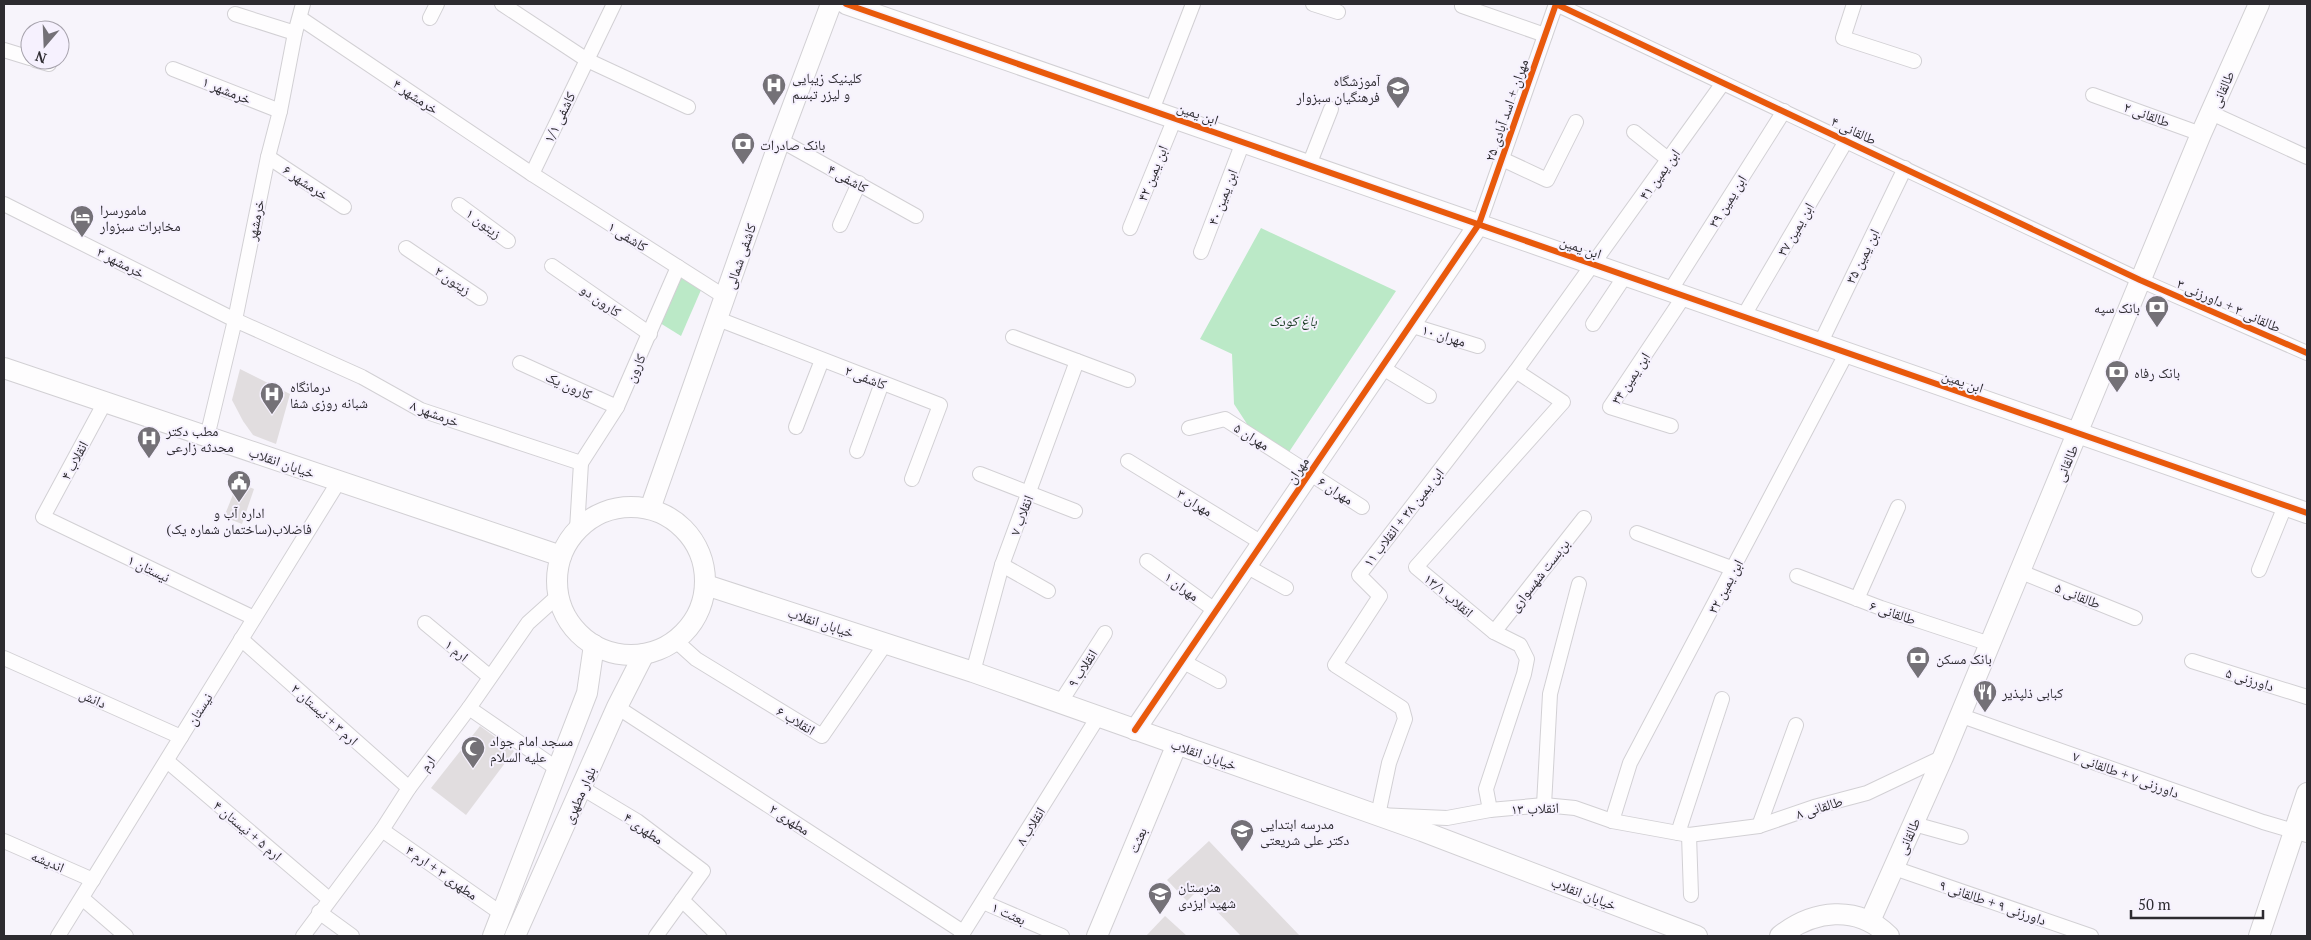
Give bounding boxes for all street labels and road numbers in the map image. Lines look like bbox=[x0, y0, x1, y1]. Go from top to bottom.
street label: مهران + اسد آبادی ۲۵ bbox=[1480, 56, 1532, 164]
street label: طالقانی bbox=[2206, 68, 2238, 110]
street label: خرمشهر ۱ bbox=[200, 72, 254, 108]
street label: خرمشهر ۴ bbox=[390, 74, 442, 118]
street label: کاشفی ۱/۱ bbox=[539, 88, 580, 146]
street label: ابن یمین bbox=[1175, 97, 1221, 129]
street label: طالقانی ۲ bbox=[2121, 97, 2173, 131]
street label: طالقانی ۴ bbox=[1828, 111, 1880, 149]
street label: ابن یمین ۴۲ bbox=[1132, 142, 1172, 204]
street label: ابن یمین ۴۱ bbox=[1634, 145, 1684, 203]
street label: کاشفی ۴ bbox=[824, 159, 872, 197]
street label: خرمشهر ۶ bbox=[280, 160, 332, 204]
street label: ابن یمین ۴۰ bbox=[1203, 166, 1241, 228]
street label: ابن یمین ۳۹ bbox=[1703, 171, 1751, 231]
street label: خرمشهر bbox=[242, 198, 268, 243]
street label: ابن یمین ۳۷ bbox=[1772, 199, 1818, 259]
street label: زیتون ۱ bbox=[462, 203, 506, 243]
street label: کاشفی ۱ bbox=[605, 216, 652, 256]
street label: کاشفی شمالی bbox=[720, 221, 760, 291]
street label: ابن یمین ۳۵ bbox=[1841, 226, 1883, 286]
street label: ابن یمین bbox=[1558, 231, 1604, 263]
street label: خرمشهر ۳ bbox=[94, 242, 148, 282]
street label: زیتون ۲ bbox=[431, 261, 475, 299]
street label: طالقانی ۳ + داورزنی ۳ bbox=[2174, 274, 2284, 336]
street label: کارون دو bbox=[577, 279, 625, 321]
street label: مهران ۱۰ bbox=[1420, 319, 1468, 351]
street label: ابن یمین ۳۴ bbox=[1606, 348, 1654, 408]
street label: کارون bbox=[620, 350, 650, 385]
street label: کاشفی ۲ bbox=[842, 360, 890, 394]
street label: ابن یمین bbox=[1940, 365, 1986, 397]
street label: کارون یک bbox=[543, 366, 595, 404]
street label: خرمشهر ۸ bbox=[408, 395, 462, 431]
street label: مهران ۵ bbox=[1231, 418, 1273, 454]
street label: انقلاب ۴ bbox=[56, 437, 92, 483]
street label: خیابان انقلاب bbox=[247, 442, 318, 482]
street label: طالقانی bbox=[2050, 442, 2082, 484]
street label: مهران bbox=[1281, 453, 1313, 487]
street label: ابن یمین ۳۸ + انقلاب ۱۱ bbox=[1358, 464, 1448, 570]
street label: مهران ۶ bbox=[1315, 472, 1357, 508]
street label: مهران ۳ bbox=[1174, 484, 1216, 520]
street label: انقلاب ۷ bbox=[1005, 492, 1037, 538]
street label: بن‌بست شهسواری bbox=[1504, 534, 1574, 615]
street label: نیستان ۱ bbox=[125, 550, 173, 586]
street label: ابن یمین ۳۲ bbox=[1703, 556, 1747, 616]
street label: مهران ۱ bbox=[1161, 567, 1203, 605]
street label: انقلاب ۱۳/۱ bbox=[1420, 569, 1478, 621]
street label: طالقانی ۵ bbox=[2052, 577, 2104, 613]
street label: طالقانی ۶ bbox=[1867, 595, 1919, 629]
street label: خیابان انقلاب bbox=[786, 602, 857, 642]
street label: ارم ۱ bbox=[441, 635, 473, 666]
street label: انقلاب ۹ bbox=[1063, 645, 1101, 691]
street label: داورزنی ۵ bbox=[2223, 663, 2277, 695]
street label: ارم ۳ + نیستان ۲ bbox=[287, 679, 363, 750]
street label: دانش bbox=[77, 684, 109, 712]
street label: نیستان bbox=[182, 689, 216, 729]
street label: انقلاب ۶ bbox=[773, 701, 819, 739]
street label: خیابان انقلاب bbox=[1169, 734, 1240, 774]
street label: داورزنی ۷ + طالقانی ۷ bbox=[2070, 746, 2182, 802]
street label: ارم bbox=[415, 751, 440, 776]
street label: بلوار مطهری bbox=[558, 763, 600, 827]
street label: طالقانی ۸ bbox=[1793, 791, 1845, 823]
street label: ارم ۵ + نیستان ۴ bbox=[209, 796, 286, 865]
street label: انقلاب ۱۳ bbox=[1511, 798, 1559, 818]
street label: مطهری ۲ bbox=[766, 799, 814, 839]
street label: انقلاب ۸ bbox=[1011, 803, 1049, 849]
street label: مطهری ۴ bbox=[620, 807, 668, 849]
street label: طالقانی bbox=[1892, 815, 1924, 857]
street label: بعثت bbox=[1123, 824, 1151, 856]
street label: مطهری ۳ + ارم ۴ bbox=[402, 840, 482, 905]
street label: اندیشه bbox=[29, 846, 67, 876]
street label: خیابان انقلاب bbox=[1549, 872, 1619, 914]
street label: داورزنی ۹ + طالقانی ۹ bbox=[1937, 875, 2049, 929]
street label: بعثت ۱ bbox=[989, 897, 1029, 929]

